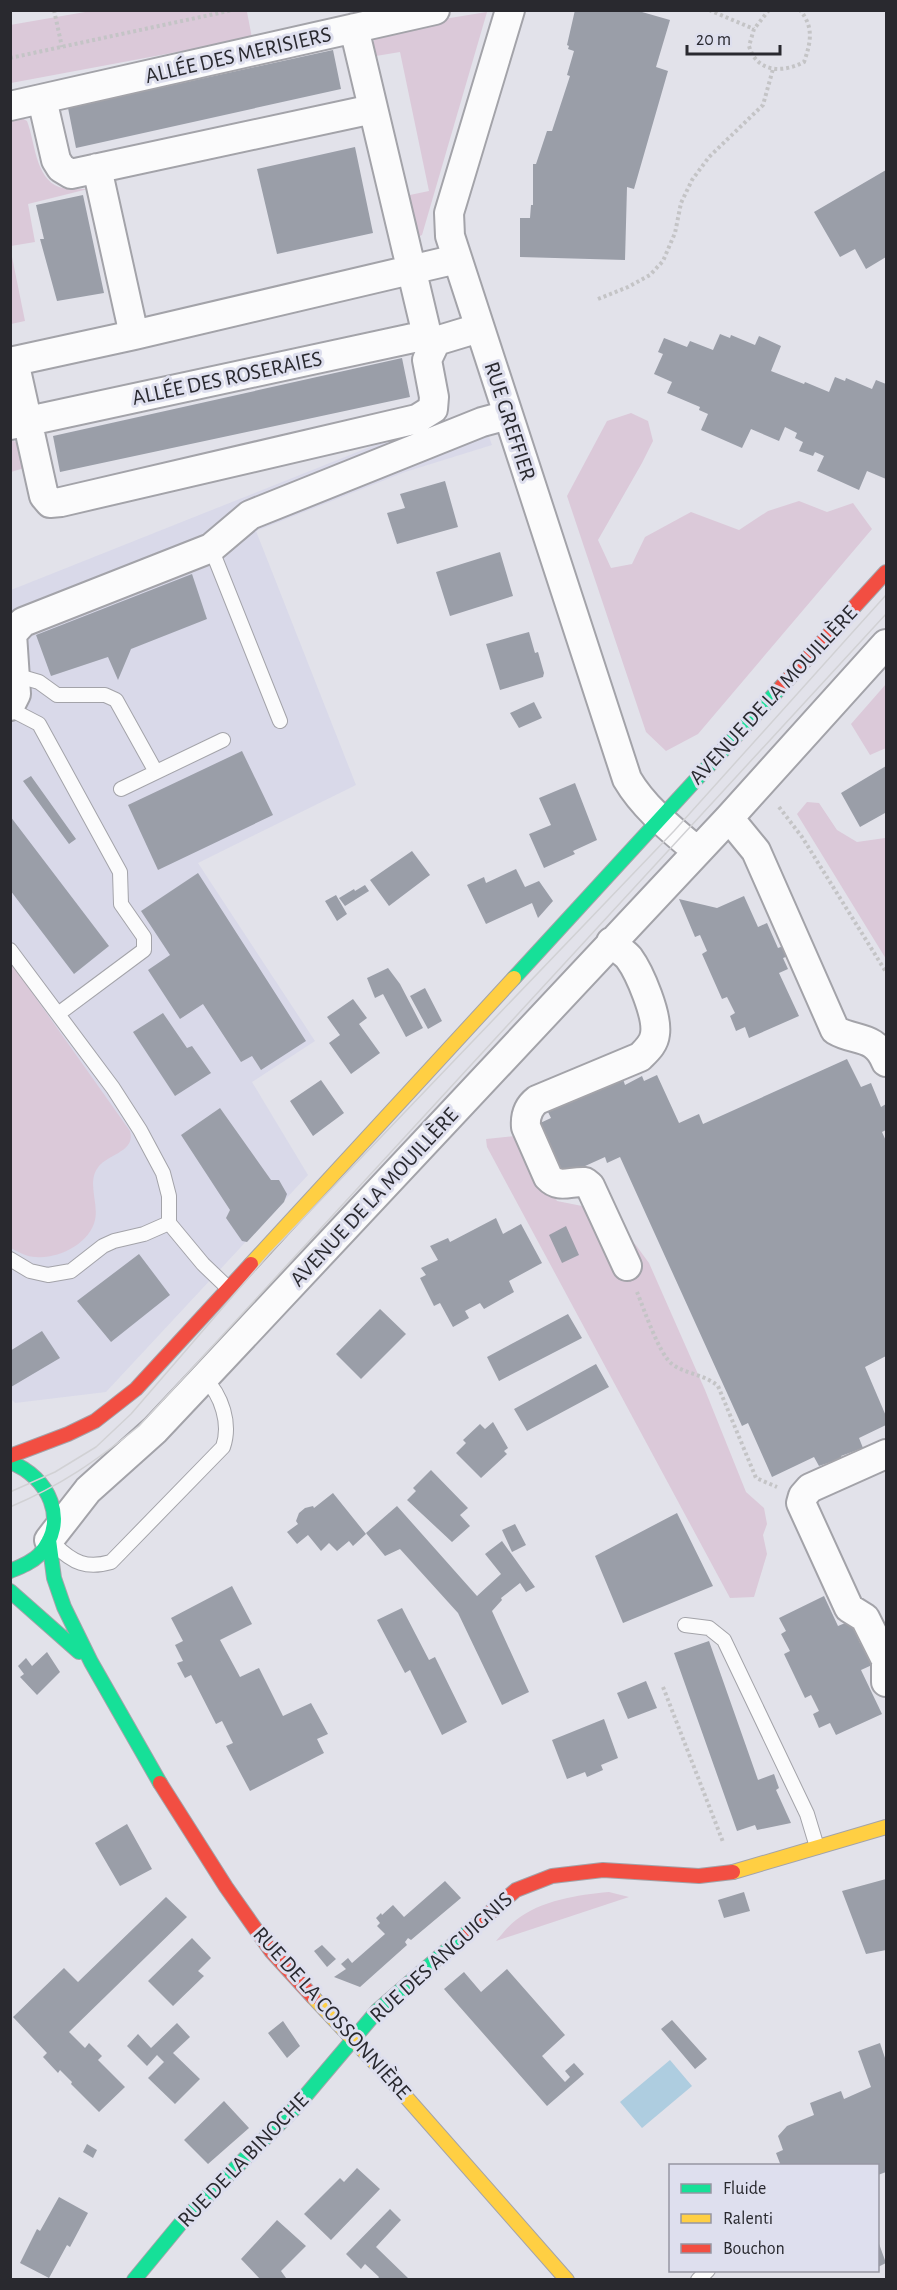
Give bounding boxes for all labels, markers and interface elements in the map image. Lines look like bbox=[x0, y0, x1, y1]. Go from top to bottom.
scale bar bbox=[687, 18, 780, 56]
street label: ALLÉE DES MERISIERS bbox=[143, 22, 333, 87]
text: 20 m bbox=[696, 31, 731, 49]
street label: ALLÉE DES ROSERAIES bbox=[130, 346, 324, 409]
street label: RUE GREFFIER bbox=[480, 359, 540, 483]
street label: AVENUE DE LA MOUILLÈRE bbox=[684, 601, 861, 788]
street label: AVENUE DE LA MOUILLÈRE bbox=[285, 1103, 462, 1290]
street label: RUE DES ANGUIGNIS bbox=[366, 1888, 516, 2026]
street label: RUE DE LA COSSONNIÈRE bbox=[249, 1922, 416, 2104]
street label: RUE DE LA BINOCHE bbox=[174, 2088, 313, 2231]
legend bbox=[669, 2164, 879, 2272]
text: Fluide bbox=[723, 2180, 766, 2198]
text: Ralenti bbox=[723, 2210, 773, 2228]
text: Bouchon bbox=[723, 2240, 785, 2258]

